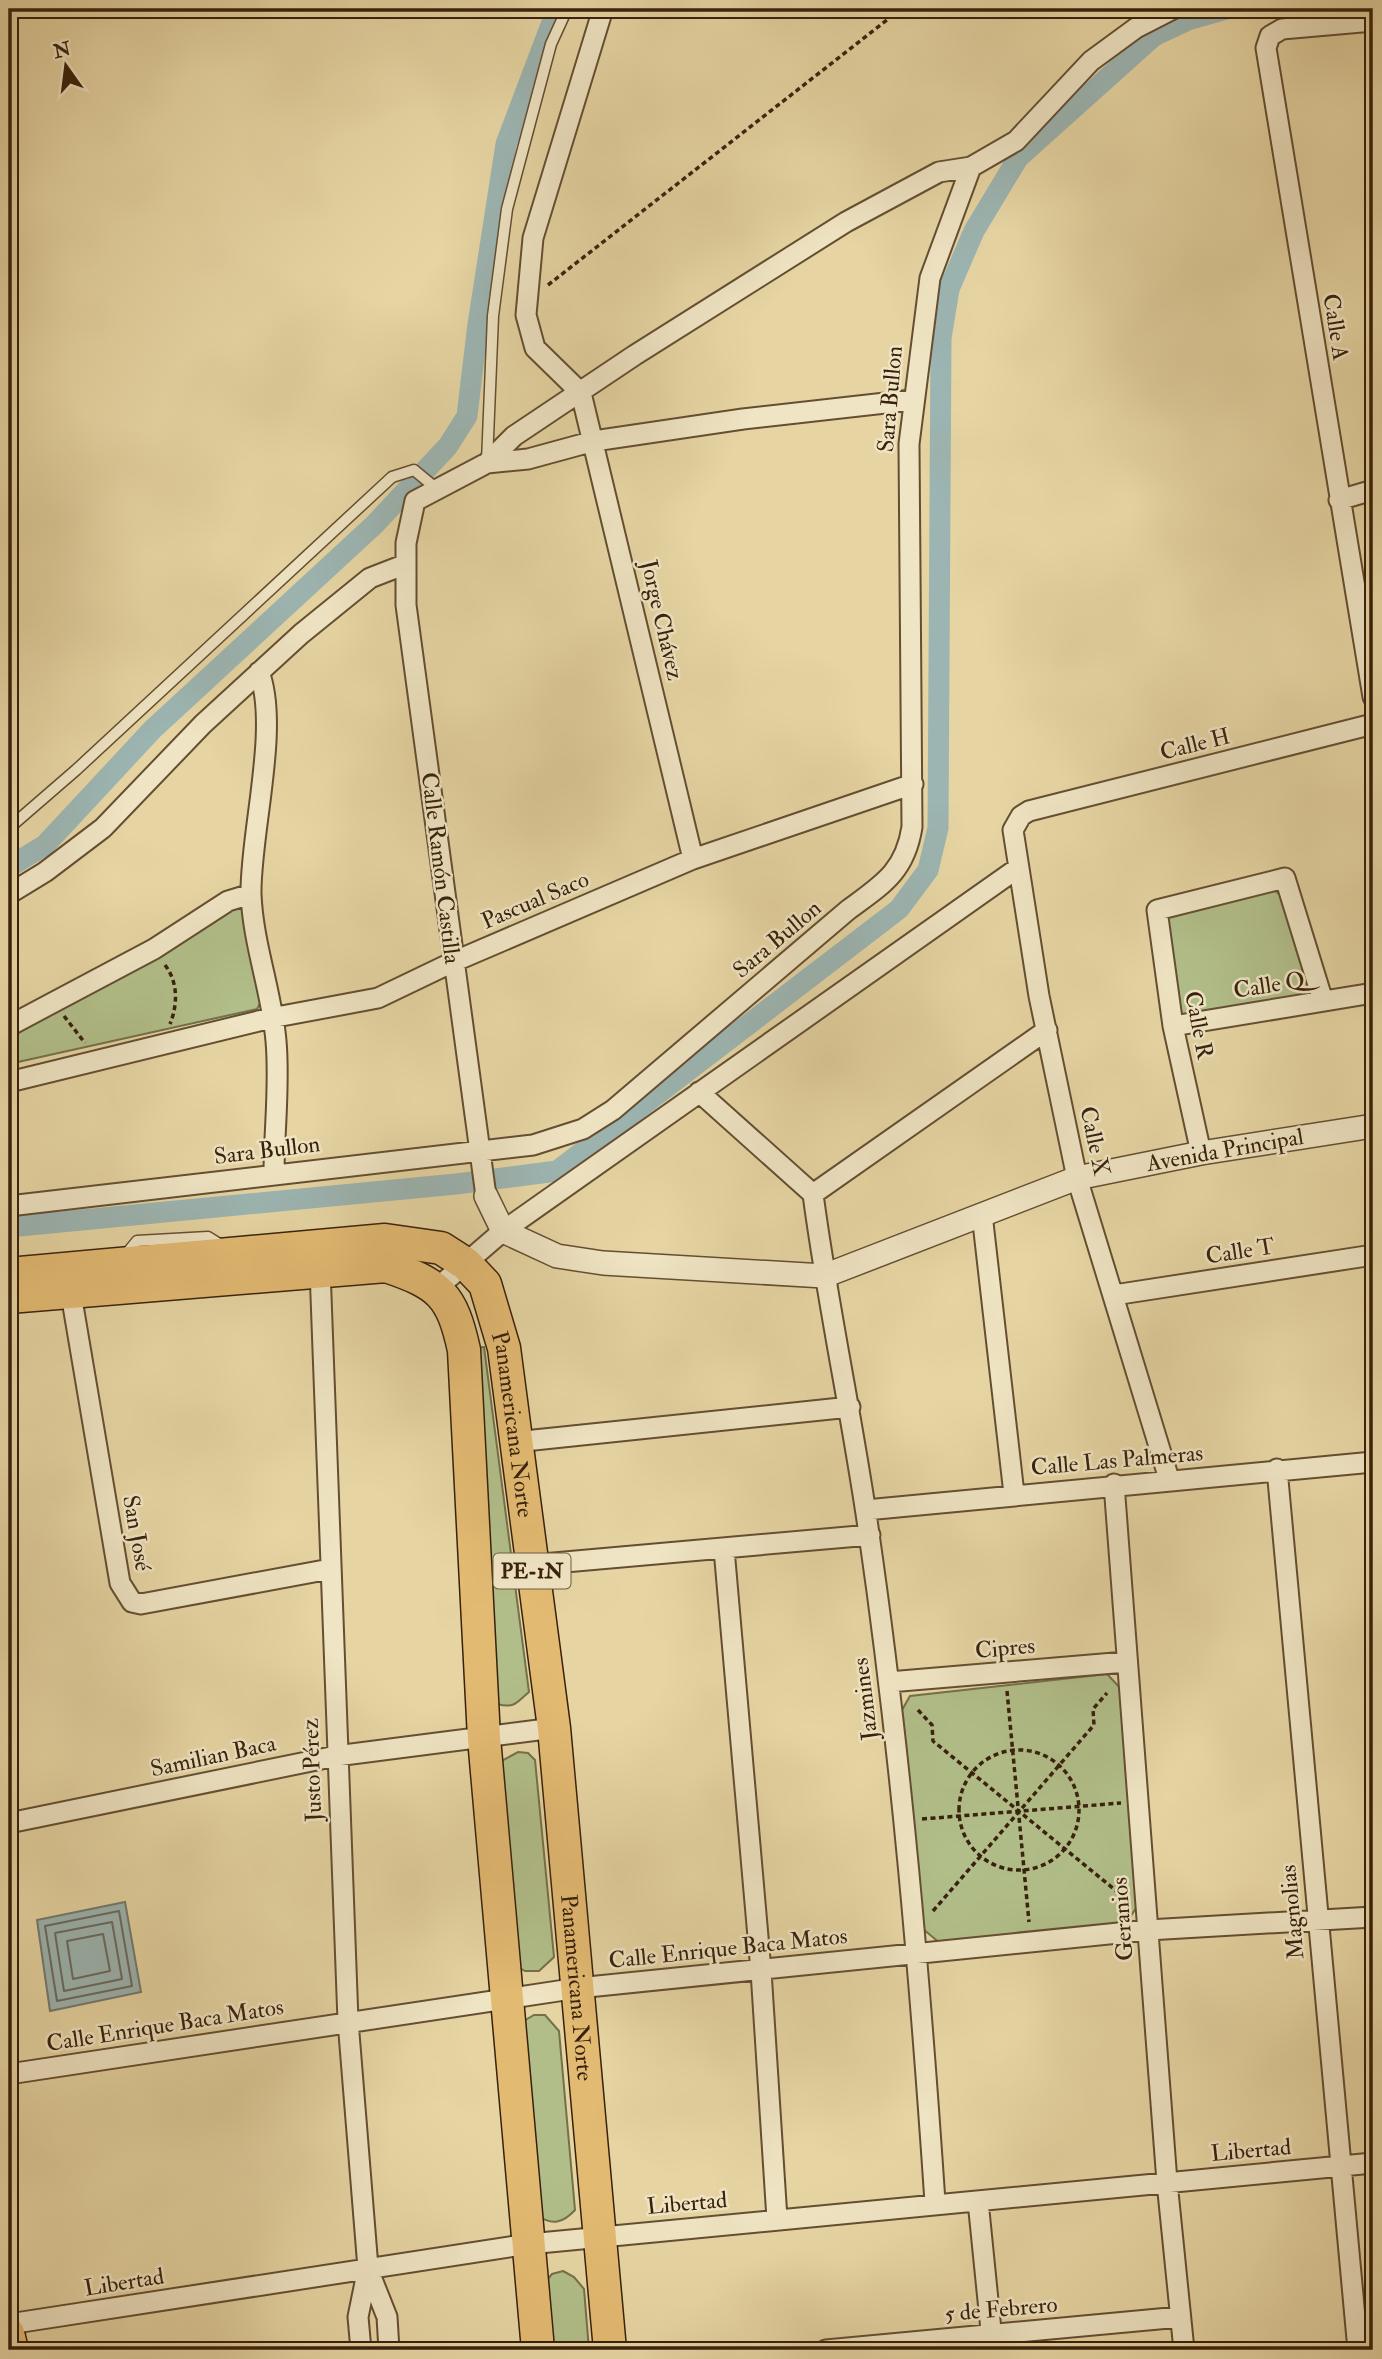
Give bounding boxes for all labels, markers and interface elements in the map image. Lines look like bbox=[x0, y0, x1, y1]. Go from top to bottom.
north arrow bbox=[32, 32, 102, 102]
text: N bbox=[50, 37, 74, 64]
street label: Calle A bbox=[1316, 292, 1356, 363]
street label: Sara Bullon bbox=[871, 344, 909, 453]
street label: Jorge Chávez bbox=[634, 556, 690, 683]
street label: Calle H bbox=[1157, 721, 1233, 767]
street label: Calle Ramón Castilla bbox=[415, 771, 467, 966]
street label: Pascual Saco bbox=[477, 864, 593, 936]
street label: Sara Bullon bbox=[727, 894, 827, 984]
street label: Calle Q bbox=[1231, 963, 1321, 1005]
street label: Calle R bbox=[1178, 988, 1220, 1062]
street label: Calle X bbox=[1074, 1104, 1117, 1179]
street label: Avenida Principal bbox=[1143, 1122, 1306, 1179]
street label: Sara Bullon bbox=[212, 1129, 322, 1171]
street label: Calle T bbox=[1203, 1231, 1277, 1271]
street label: Panamericana Norte bbox=[485, 1328, 541, 1519]
street label: Calle Las Palmeras bbox=[1030, 1438, 1204, 1482]
street label: San José bbox=[116, 1493, 158, 1574]
road number: PE-1N bbox=[494, 1554, 570, 1588]
street label: Cipres bbox=[974, 1631, 1036, 1666]
street label: Jazmines bbox=[846, 1656, 885, 1743]
street label: Justo Pérez bbox=[296, 1718, 328, 1823]
street label: Samilian Baca bbox=[148, 1728, 279, 1783]
street label: Magnolias bbox=[1273, 1863, 1311, 1961]
street label: Geranios bbox=[1105, 1876, 1139, 1962]
street label: Panamericana Norte bbox=[555, 1893, 600, 2083]
street label: Calle Enrique Baca Matos bbox=[607, 1921, 849, 1975]
street label: Calle Enrique Baca Matos bbox=[44, 1992, 286, 2058]
street label: Libertad bbox=[1210, 2132, 1292, 2168]
street label: Libertad bbox=[646, 2185, 728, 2221]
street label: Libertad bbox=[82, 2261, 166, 2303]
street label: 5 de Febrero bbox=[943, 2290, 1059, 2328]

